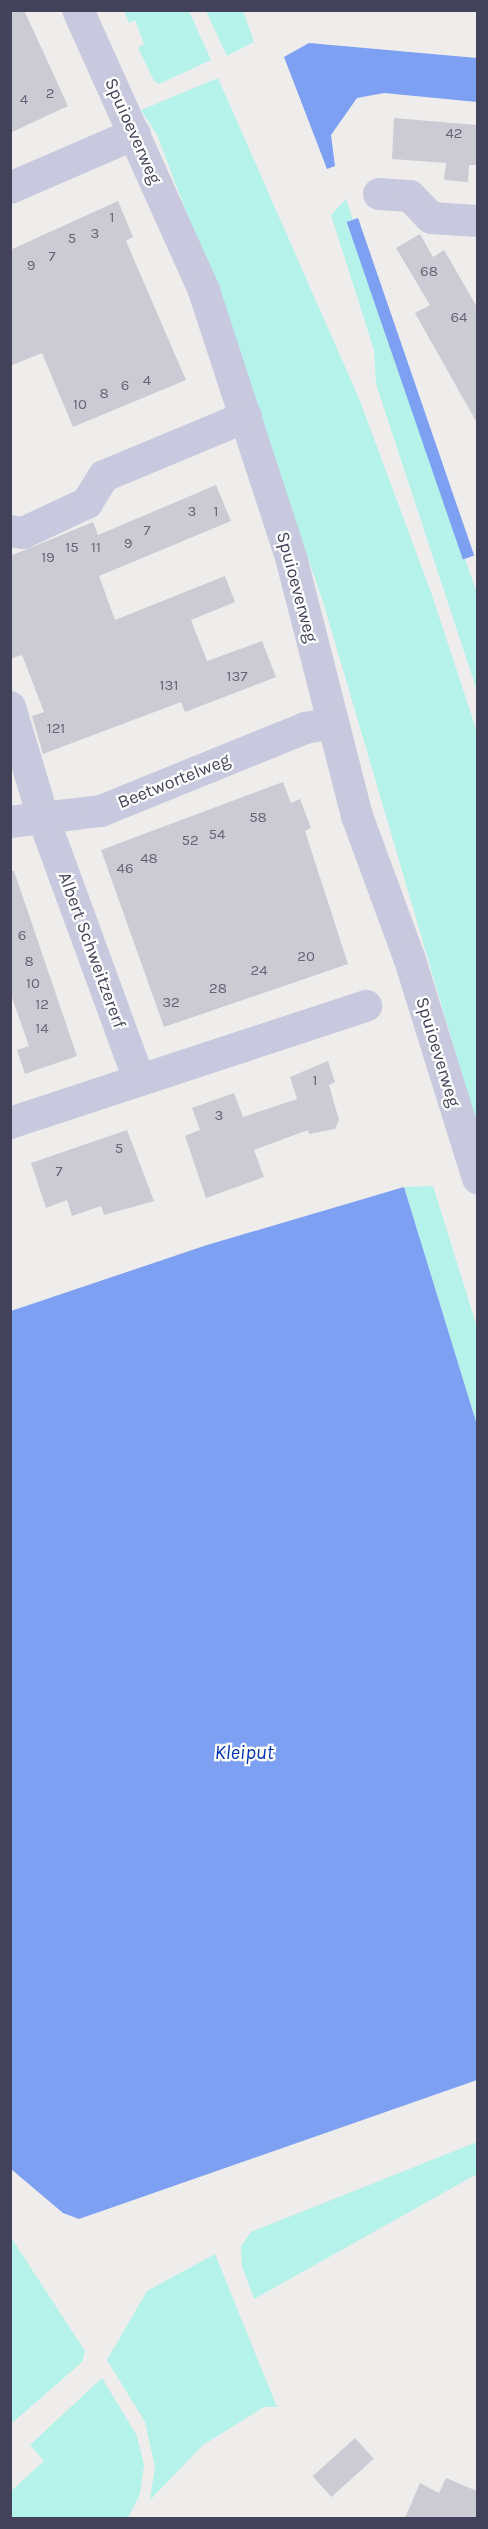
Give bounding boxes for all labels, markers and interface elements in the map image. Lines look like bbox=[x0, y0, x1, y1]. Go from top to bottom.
street label: Spuioeverweg bbox=[100, 75, 166, 187]
house number: 2 bbox=[46, 85, 54, 103]
house number: 4 bbox=[20, 91, 28, 109]
house number: 42 bbox=[445, 125, 463, 143]
house number: 1 bbox=[110, 209, 114, 227]
house number: 3 bbox=[91, 225, 99, 243]
house number: 5 bbox=[68, 230, 76, 248]
house number: 7 bbox=[48, 248, 56, 266]
house number: 9 bbox=[27, 257, 35, 275]
house number: 68 bbox=[420, 263, 438, 281]
house number: 64 bbox=[451, 309, 467, 327]
house number: 4 bbox=[143, 372, 151, 390]
house number: 6 bbox=[121, 377, 129, 395]
house number: 8 bbox=[99, 385, 109, 403]
house number: 10 bbox=[73, 396, 87, 414]
house number: 3 bbox=[188, 503, 196, 521]
house number: 1 bbox=[214, 503, 218, 521]
house number: 7 bbox=[143, 522, 151, 540]
street label: Spuioeverweg bbox=[272, 529, 322, 645]
house number: 9 bbox=[124, 535, 132, 553]
house number: 15 bbox=[65, 539, 79, 557]
house number: 11 bbox=[91, 539, 101, 557]
house number: 19 bbox=[41, 549, 55, 567]
house number: 137 bbox=[227, 668, 247, 686]
house number: 131 bbox=[160, 677, 178, 695]
house number: 121 bbox=[47, 720, 65, 738]
street label: Beetwortelweg bbox=[115, 749, 233, 813]
house number: 58 bbox=[249, 809, 267, 827]
house number: 54 bbox=[209, 826, 225, 844]
house number: 52 bbox=[181, 832, 199, 850]
house number: 48 bbox=[140, 850, 158, 868]
house number: 46 bbox=[117, 860, 133, 878]
street label: Albert Schweitzererf bbox=[54, 869, 130, 1031]
house number: 6 bbox=[18, 927, 26, 945]
house number: 20 bbox=[297, 948, 315, 966]
house number: 8 bbox=[24, 953, 34, 971]
house number: 24 bbox=[250, 962, 268, 980]
house number: 10 bbox=[26, 975, 40, 993]
house number: 28 bbox=[209, 980, 227, 998]
house number: 32 bbox=[162, 994, 180, 1012]
street label: Spuioeverweg bbox=[411, 994, 465, 1110]
house number: 12 bbox=[35, 996, 49, 1014]
house number: 14 bbox=[35, 1020, 49, 1038]
house number: 1 bbox=[313, 1072, 317, 1090]
house number: 3 bbox=[215, 1107, 223, 1125]
house number: 5 bbox=[115, 1140, 123, 1158]
house number: 7 bbox=[55, 1163, 63, 1181]
water label: Kleiput bbox=[215, 1740, 273, 1764]

